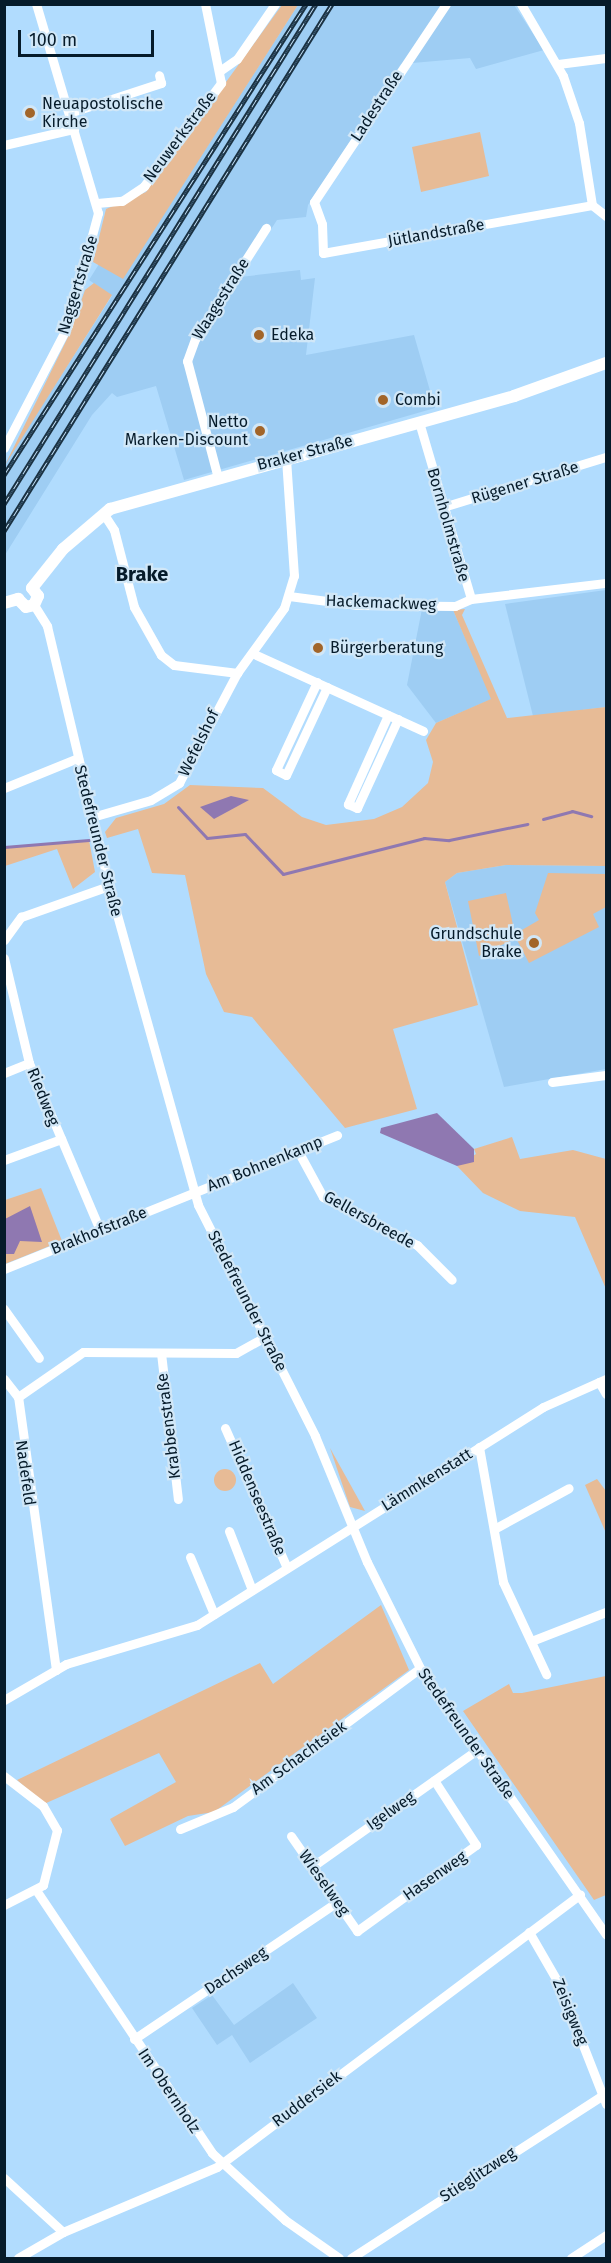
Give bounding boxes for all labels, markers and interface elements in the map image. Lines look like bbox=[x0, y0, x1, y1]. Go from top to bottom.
scale bar bbox=[21, 18, 158, 56]
text: 100 m bbox=[29, 29, 77, 51]
street label: Ladestraße bbox=[347, 67, 407, 145]
street label: Neuwerkstraße bbox=[139, 88, 221, 186]
place label: Neuapostolische Kirche bbox=[42, 94, 163, 132]
marker: Neuapostolische Kirche bbox=[23, 106, 37, 120]
street label: Jütlandstraße bbox=[386, 215, 486, 251]
street label: Naggertstraße bbox=[54, 233, 102, 337]
street label: Waagestraße bbox=[188, 255, 254, 343]
place label: Edeka bbox=[271, 325, 314, 345]
marker: Edeka bbox=[252, 328, 266, 342]
place label: Combi bbox=[395, 390, 441, 410]
marker: Combi bbox=[376, 393, 390, 407]
place label: Netto Marken-Discount bbox=[125, 412, 248, 450]
marker: Netto Marken-Discount bbox=[253, 424, 267, 438]
street label: Braker Straße bbox=[255, 431, 355, 475]
street label: Rügener Straße bbox=[469, 458, 581, 508]
street label: Bornholmstraße bbox=[423, 466, 473, 584]
district label: Brake bbox=[116, 562, 168, 586]
street label: Hackemackweg bbox=[325, 591, 437, 615]
place label: Bürgerberatung bbox=[330, 638, 443, 658]
marker: Bürgerberatung bbox=[311, 641, 325, 655]
street label: Wefelshof bbox=[175, 706, 223, 780]
street label: Stedefreunder Straße bbox=[70, 763, 126, 919]
place label: Grundschule Brake bbox=[430, 924, 522, 962]
marker: Grundschule Brake bbox=[527, 936, 541, 950]
street label: Riedweg bbox=[23, 1065, 63, 1129]
street label: Am Bohnenkamp bbox=[204, 1132, 326, 1196]
street label: Gellersbreede bbox=[320, 1187, 418, 1253]
street label: Brakhofstraße bbox=[48, 1203, 150, 1259]
street label: Stedefreunder Straße bbox=[203, 1227, 291, 1375]
street label: Krabbenstraße bbox=[153, 1372, 185, 1480]
street label: Hiddenseestraße bbox=[224, 1437, 290, 1559]
street label: Nadefeld bbox=[11, 1439, 39, 1507]
street label: Lämmkenstatt bbox=[378, 1444, 476, 1516]
street label: Stedefreunder Straße bbox=[414, 1665, 518, 1803]
street label: Am Schachtsiek bbox=[248, 1717, 350, 1799]
street label: Igelweg bbox=[363, 1787, 419, 1835]
street label: Wieselweg bbox=[294, 1846, 354, 1920]
street label: Hasenweg bbox=[399, 1847, 471, 1905]
street label: Dachsweg bbox=[201, 1943, 271, 1999]
street label: Zeisigweg bbox=[548, 1976, 592, 2048]
street label: Im Obernholz bbox=[134, 2045, 204, 2137]
street label: Ruddersiek bbox=[269, 2067, 345, 2131]
street label: Stieglitzweg bbox=[436, 2143, 520, 2207]

